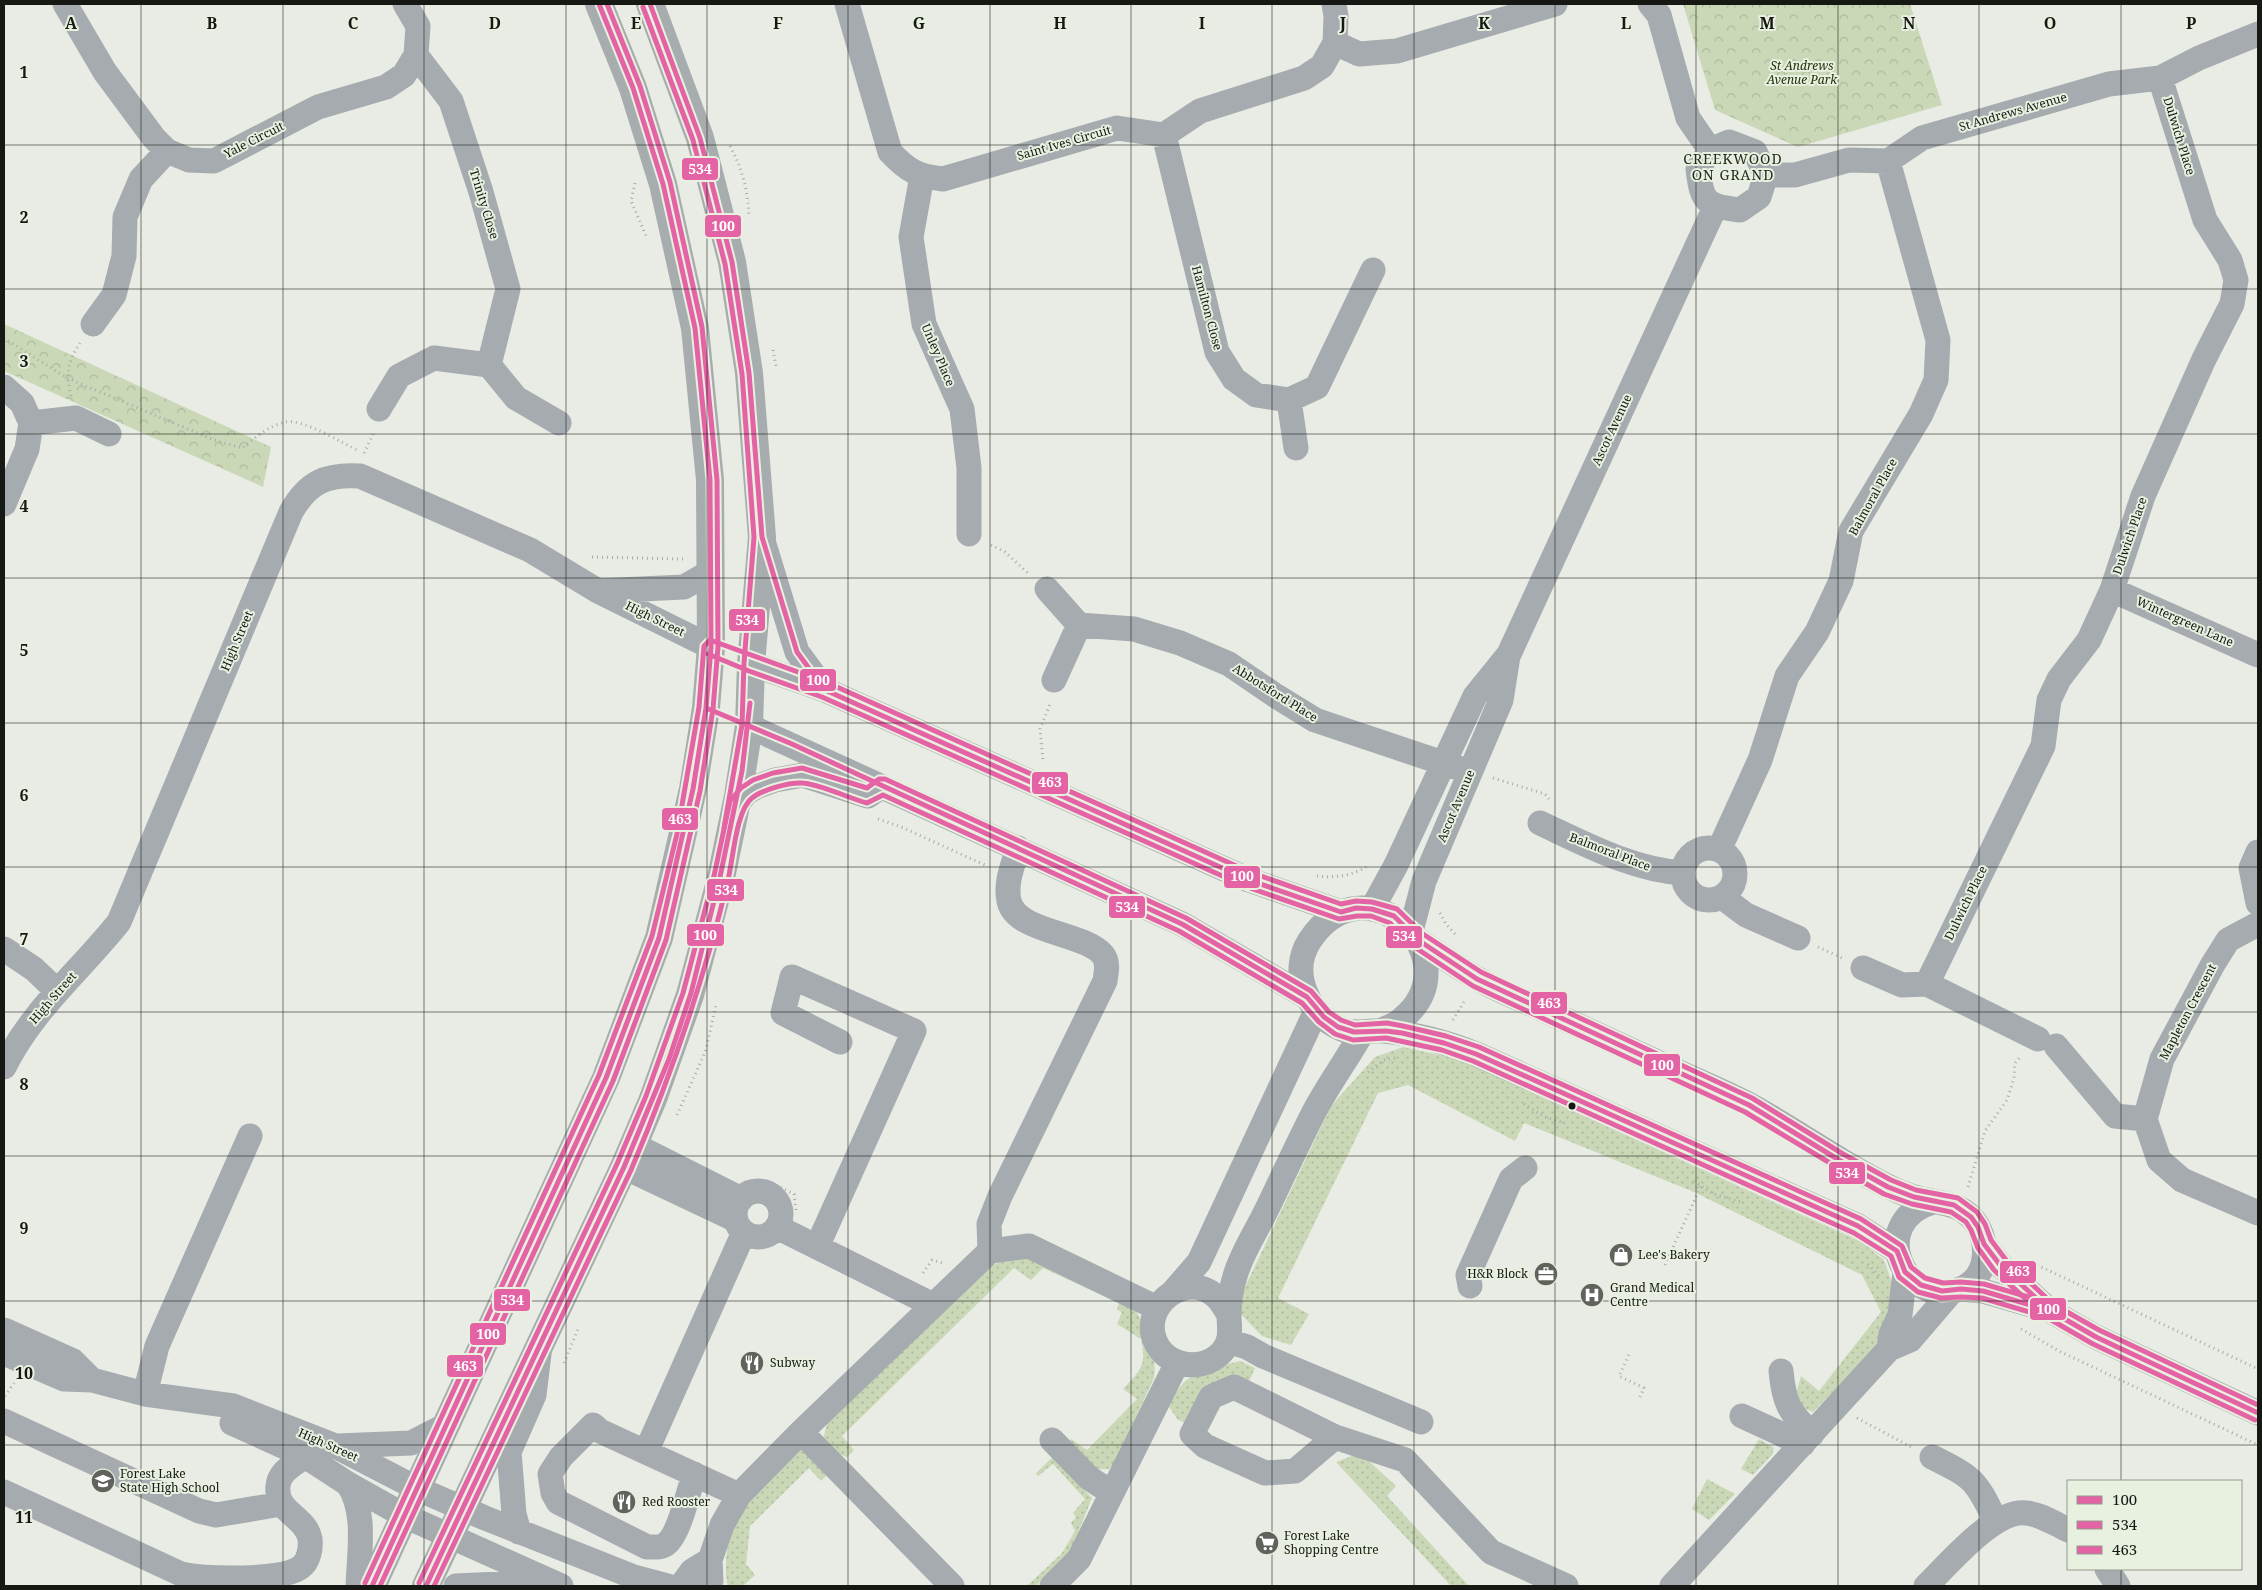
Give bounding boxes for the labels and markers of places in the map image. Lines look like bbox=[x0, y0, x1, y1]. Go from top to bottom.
unlabelled marker bbox=[1567, 1101, 1577, 1111]
shop icon: Lee's Bakery bbox=[1608, 1242, 1634, 1268]
place label: Lee's Bakery bbox=[1638, 1246, 1710, 1263]
office icon: H&R Block bbox=[1533, 1261, 1559, 1287]
place label: H&R Block bbox=[1467, 1265, 1529, 1282]
place label: Grand Medical Centre bbox=[1610, 1279, 1695, 1310]
hospital icon: Grand Medical Centre bbox=[1579, 1282, 1605, 1308]
restaurant icon: Subway bbox=[739, 1350, 765, 1376]
place label: Subway bbox=[770, 1354, 815, 1371]
place label: Forest Lake State High School bbox=[120, 1465, 220, 1496]
school or university icon: Forest Lake State High School bbox=[90, 1468, 116, 1494]
restaurant icon: Red Rooster bbox=[611, 1489, 637, 1515]
place label: Red Rooster bbox=[642, 1493, 711, 1510]
place label: Forest Lake Shopping Centre bbox=[1284, 1527, 1379, 1558]
supermarket icon: Forest Lake Shopping Centre bbox=[1254, 1530, 1280, 1556]

